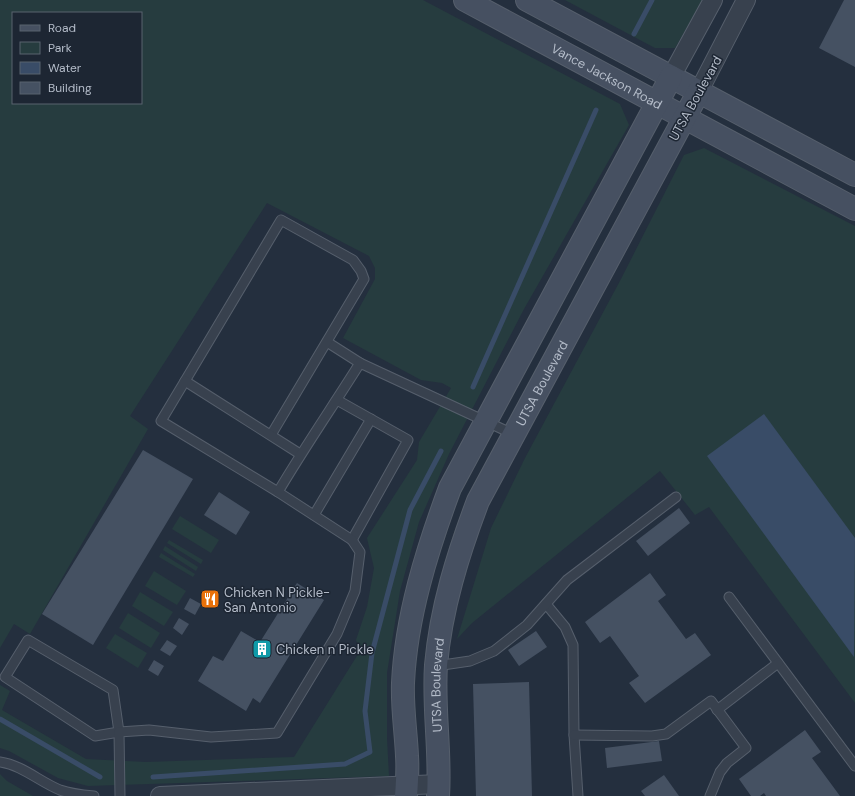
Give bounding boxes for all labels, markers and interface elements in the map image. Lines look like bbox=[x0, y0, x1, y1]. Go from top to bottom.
legend bbox=[12, 12, 142, 104]
text: Road bbox=[48, 20, 76, 36]
text: Park bbox=[48, 40, 72, 56]
street label: Vance Jackson Road bbox=[548, 40, 665, 113]
street label: UTSA Boulevard bbox=[665, 53, 726, 144]
text: Water bbox=[48, 60, 82, 76]
text: Building bbox=[48, 80, 92, 96]
street label: UTSA Boulevard bbox=[512, 338, 572, 429]
place label: Chicken N Pickle- San Antonio bbox=[224, 584, 330, 616]
restaurant icon: Chicken N Pickle- San Antonio bbox=[199, 588, 221, 610]
street label: UTSA Boulevard bbox=[427, 637, 448, 733]
building icon: Chicken n Pickle bbox=[251, 638, 273, 660]
place label: Chicken n Pickle bbox=[276, 641, 374, 658]

